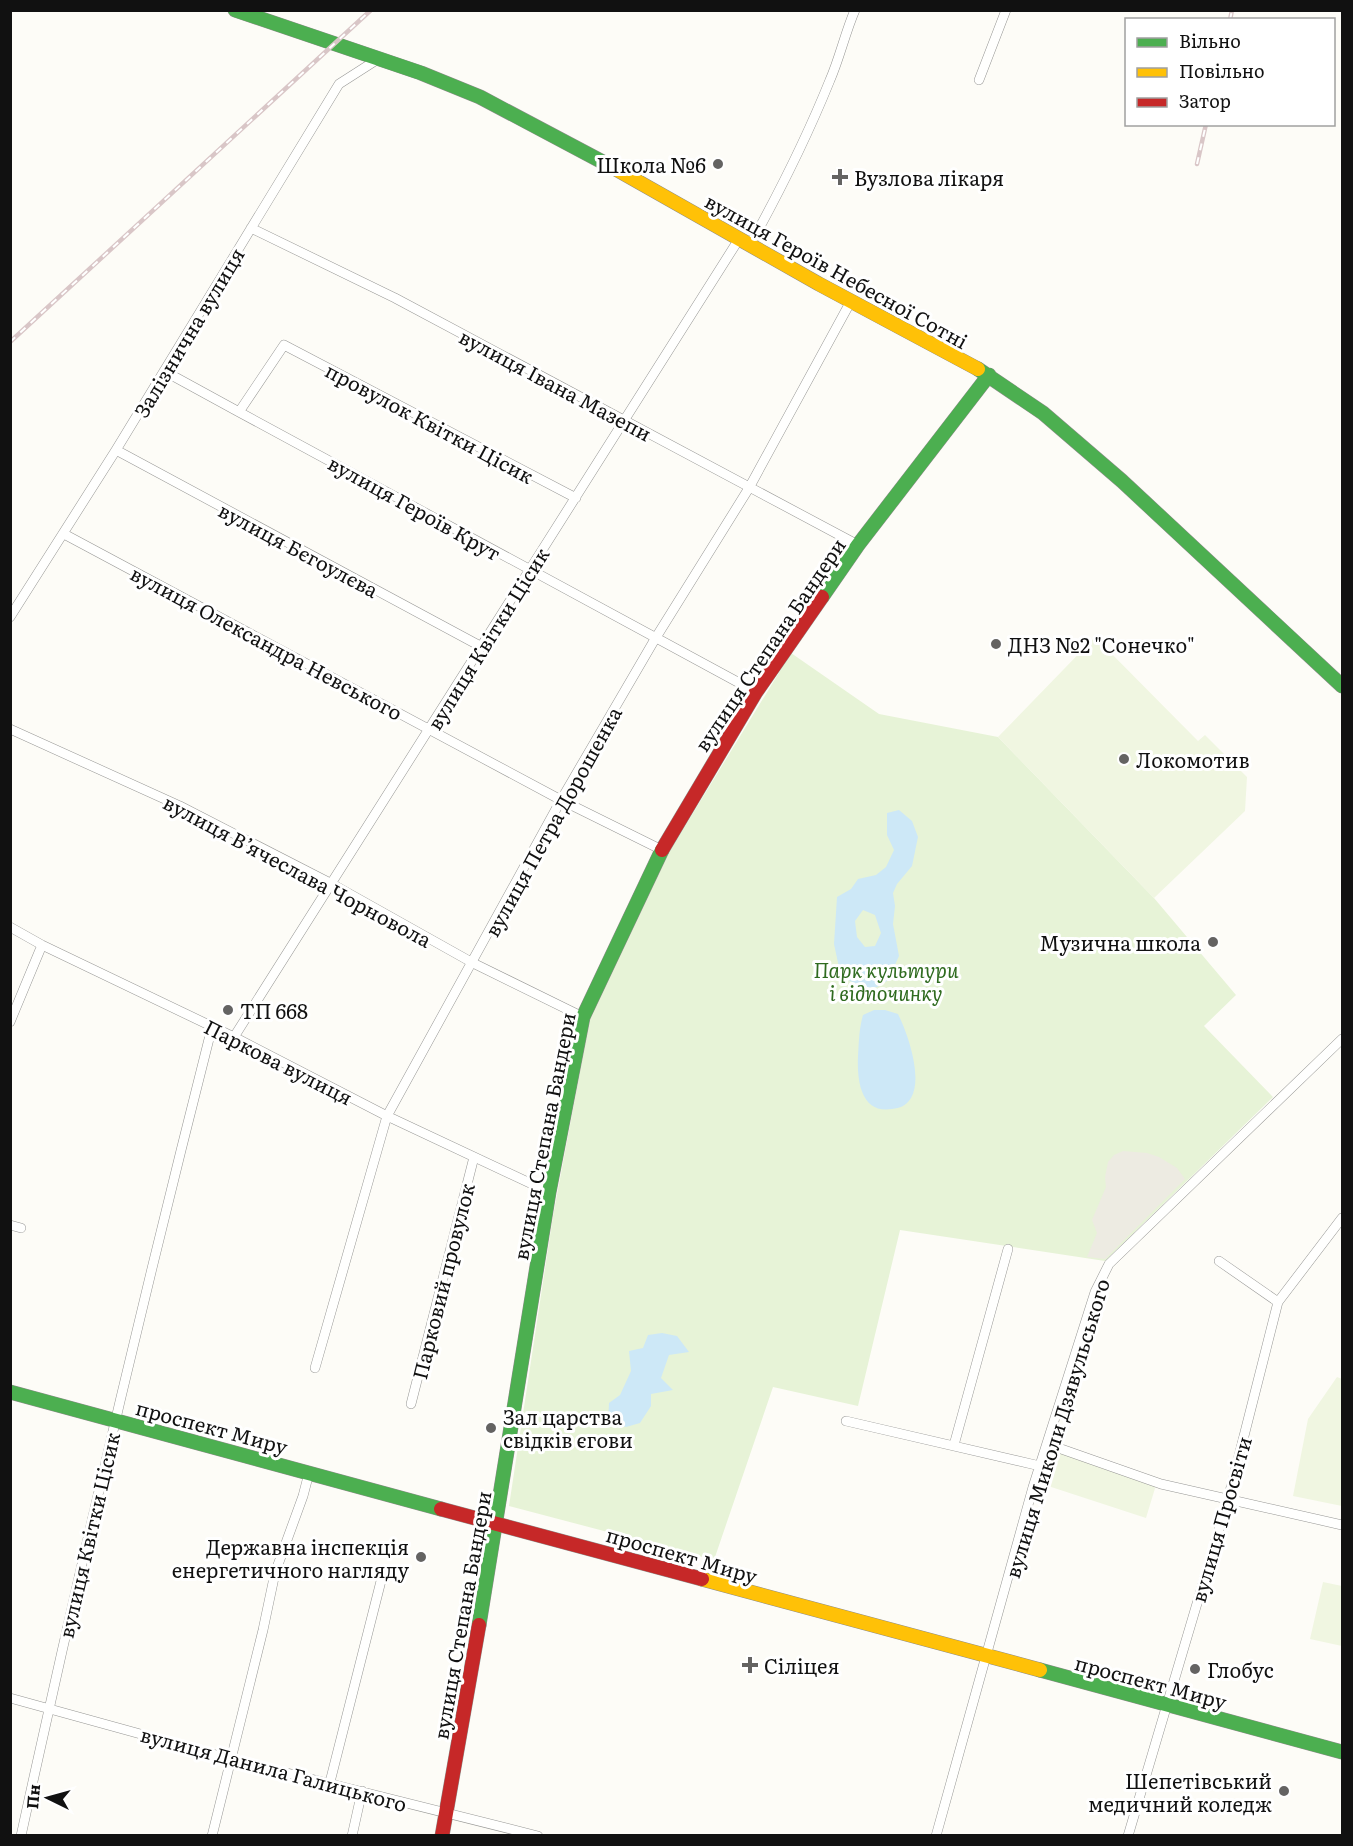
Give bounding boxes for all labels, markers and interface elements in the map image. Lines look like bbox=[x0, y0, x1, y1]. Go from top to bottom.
legend bbox=[1125, 18, 1335, 126]
text: Вільно bbox=[1179, 27, 1241, 54]
text: Повільно bbox=[1179, 57, 1265, 84]
text: Затор bbox=[1179, 87, 1231, 114]
place label: Школа №6 bbox=[596, 149, 706, 179]
marker: Школа №6 bbox=[711, 157, 725, 171]
place label: Вузлова лікаря bbox=[854, 162, 1004, 192]
marker: Вузлова лікаря bbox=[831, 168, 849, 186]
street label: вулиця Героїв Небесної Сотні bbox=[700, 185, 974, 355]
street label: Залізнична вулиця bbox=[125, 241, 251, 423]
street label: вулиця Івана Мазепи bbox=[454, 320, 658, 448]
street label: провулок Квітки Цісик bbox=[320, 354, 540, 490]
street label: вулиця Героїв Крут bbox=[323, 447, 507, 567]
street label: вулиця Бєгоулєва bbox=[214, 494, 385, 604]
street label: вулиця Степана Бандери bbox=[686, 531, 852, 757]
street label: вулиця Квітки Цісик bbox=[419, 541, 556, 735]
street label: вулиця Олександра Невського bbox=[126, 557, 408, 727]
place label: ДНЗ №2 "Сонечко" bbox=[1008, 629, 1195, 659]
marker: ДНЗ №2 "Сонечко" bbox=[989, 637, 1003, 651]
street label: вулиця Петра Дорошенка bbox=[476, 700, 628, 942]
place label: Локомотив bbox=[1136, 744, 1250, 774]
marker: Локомотив bbox=[1117, 752, 1131, 766]
street label: вулиця Вʼячеслава Чорновола bbox=[159, 786, 438, 954]
place label: Музична школа bbox=[1039, 927, 1201, 957]
marker: Музична школа bbox=[1206, 935, 1220, 949]
park label: Парк культури і відпочинку bbox=[813, 954, 959, 1007]
place label: ТП 668 bbox=[240, 995, 308, 1025]
marker: ТП 668 bbox=[221, 1003, 235, 1017]
street label: вулиця Степана Бандери bbox=[504, 1010, 582, 1262]
street label: Паркова вулиця bbox=[200, 1011, 358, 1111]
street label: Парковий провулок bbox=[403, 1180, 481, 1382]
street label: вулиця Миколи Дзявульського bbox=[996, 1274, 1116, 1582]
street label: проспект Миру bbox=[133, 1391, 292, 1461]
place label: Зал царства свідків єгови bbox=[503, 1401, 633, 1454]
marker: Зал царства свідків єгови bbox=[484, 1421, 498, 1435]
street label: вулиця Квітки Цісик bbox=[50, 1429, 126, 1641]
street label: вулиця Просвіти bbox=[1182, 1432, 1258, 1606]
street label: вулиця Степана Бандери bbox=[424, 1488, 498, 1742]
street label: проспект Миру bbox=[603, 1518, 762, 1590]
place label: Державна інспекція енергетичного нагляду bbox=[172, 1531, 409, 1584]
marker: Державна інспекція енергетичного нагляду bbox=[414, 1550, 428, 1564]
street label: проспект Миру bbox=[1072, 1646, 1231, 1716]
place label: Сіліцея bbox=[764, 1650, 839, 1680]
place label: Глобус bbox=[1207, 1654, 1274, 1684]
marker: Сіліцея bbox=[741, 1656, 759, 1674]
marker: Глобус bbox=[1188, 1662, 1202, 1676]
street label: вулиця Данила Галицького bbox=[137, 1718, 411, 1818]
place label: Шепетівський медичний коледж bbox=[1088, 1765, 1272, 1818]
north arrow bbox=[18, 1768, 78, 1828]
text: Пн bbox=[19, 1783, 45, 1810]
marker: Шепетівський медичний коледж bbox=[1277, 1784, 1291, 1798]

